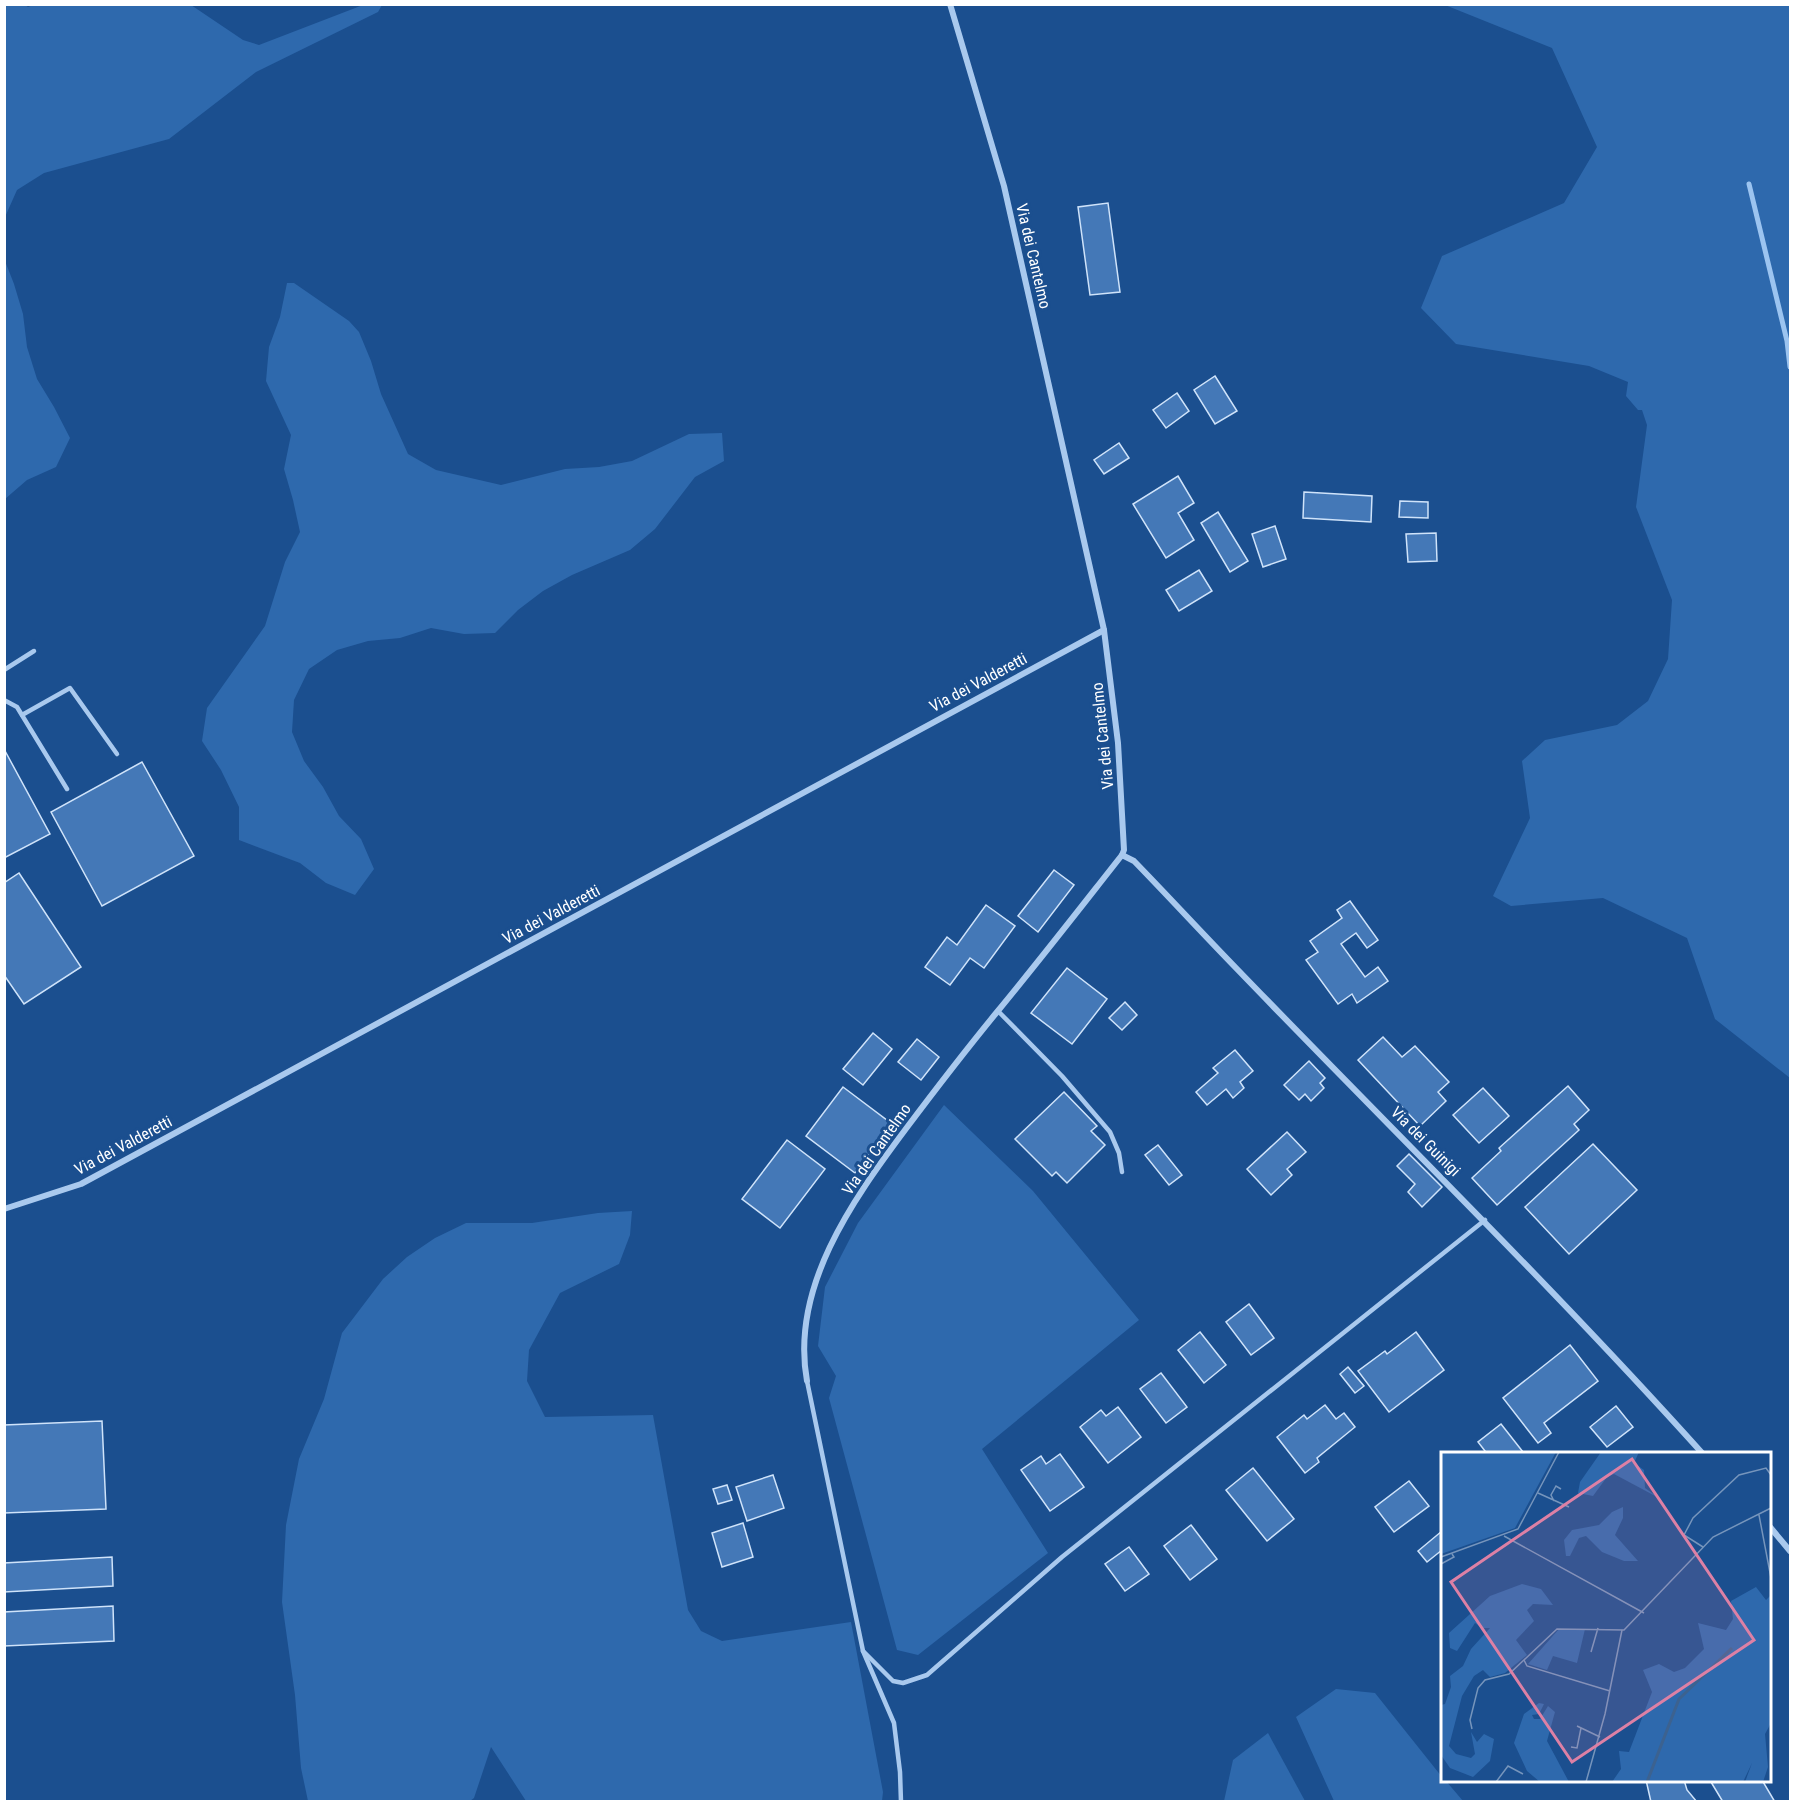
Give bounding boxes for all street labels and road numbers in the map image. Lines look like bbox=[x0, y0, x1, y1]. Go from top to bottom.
street label: Via dei Cantelmo bbox=[1012, 202, 1055, 310]
street label: Via dei Valderetti bbox=[926, 649, 1030, 716]
street label: Via dei Cantelmo bbox=[1087, 682, 1118, 790]
street label: Via dei Valderetti bbox=[499, 881, 603, 948]
street label: Via dei Cantelmo bbox=[838, 1100, 915, 1199]
street label: Via dei Guinigi bbox=[1387, 1103, 1464, 1180]
street label: Via dei Valderetti bbox=[71, 1112, 175, 1179]

